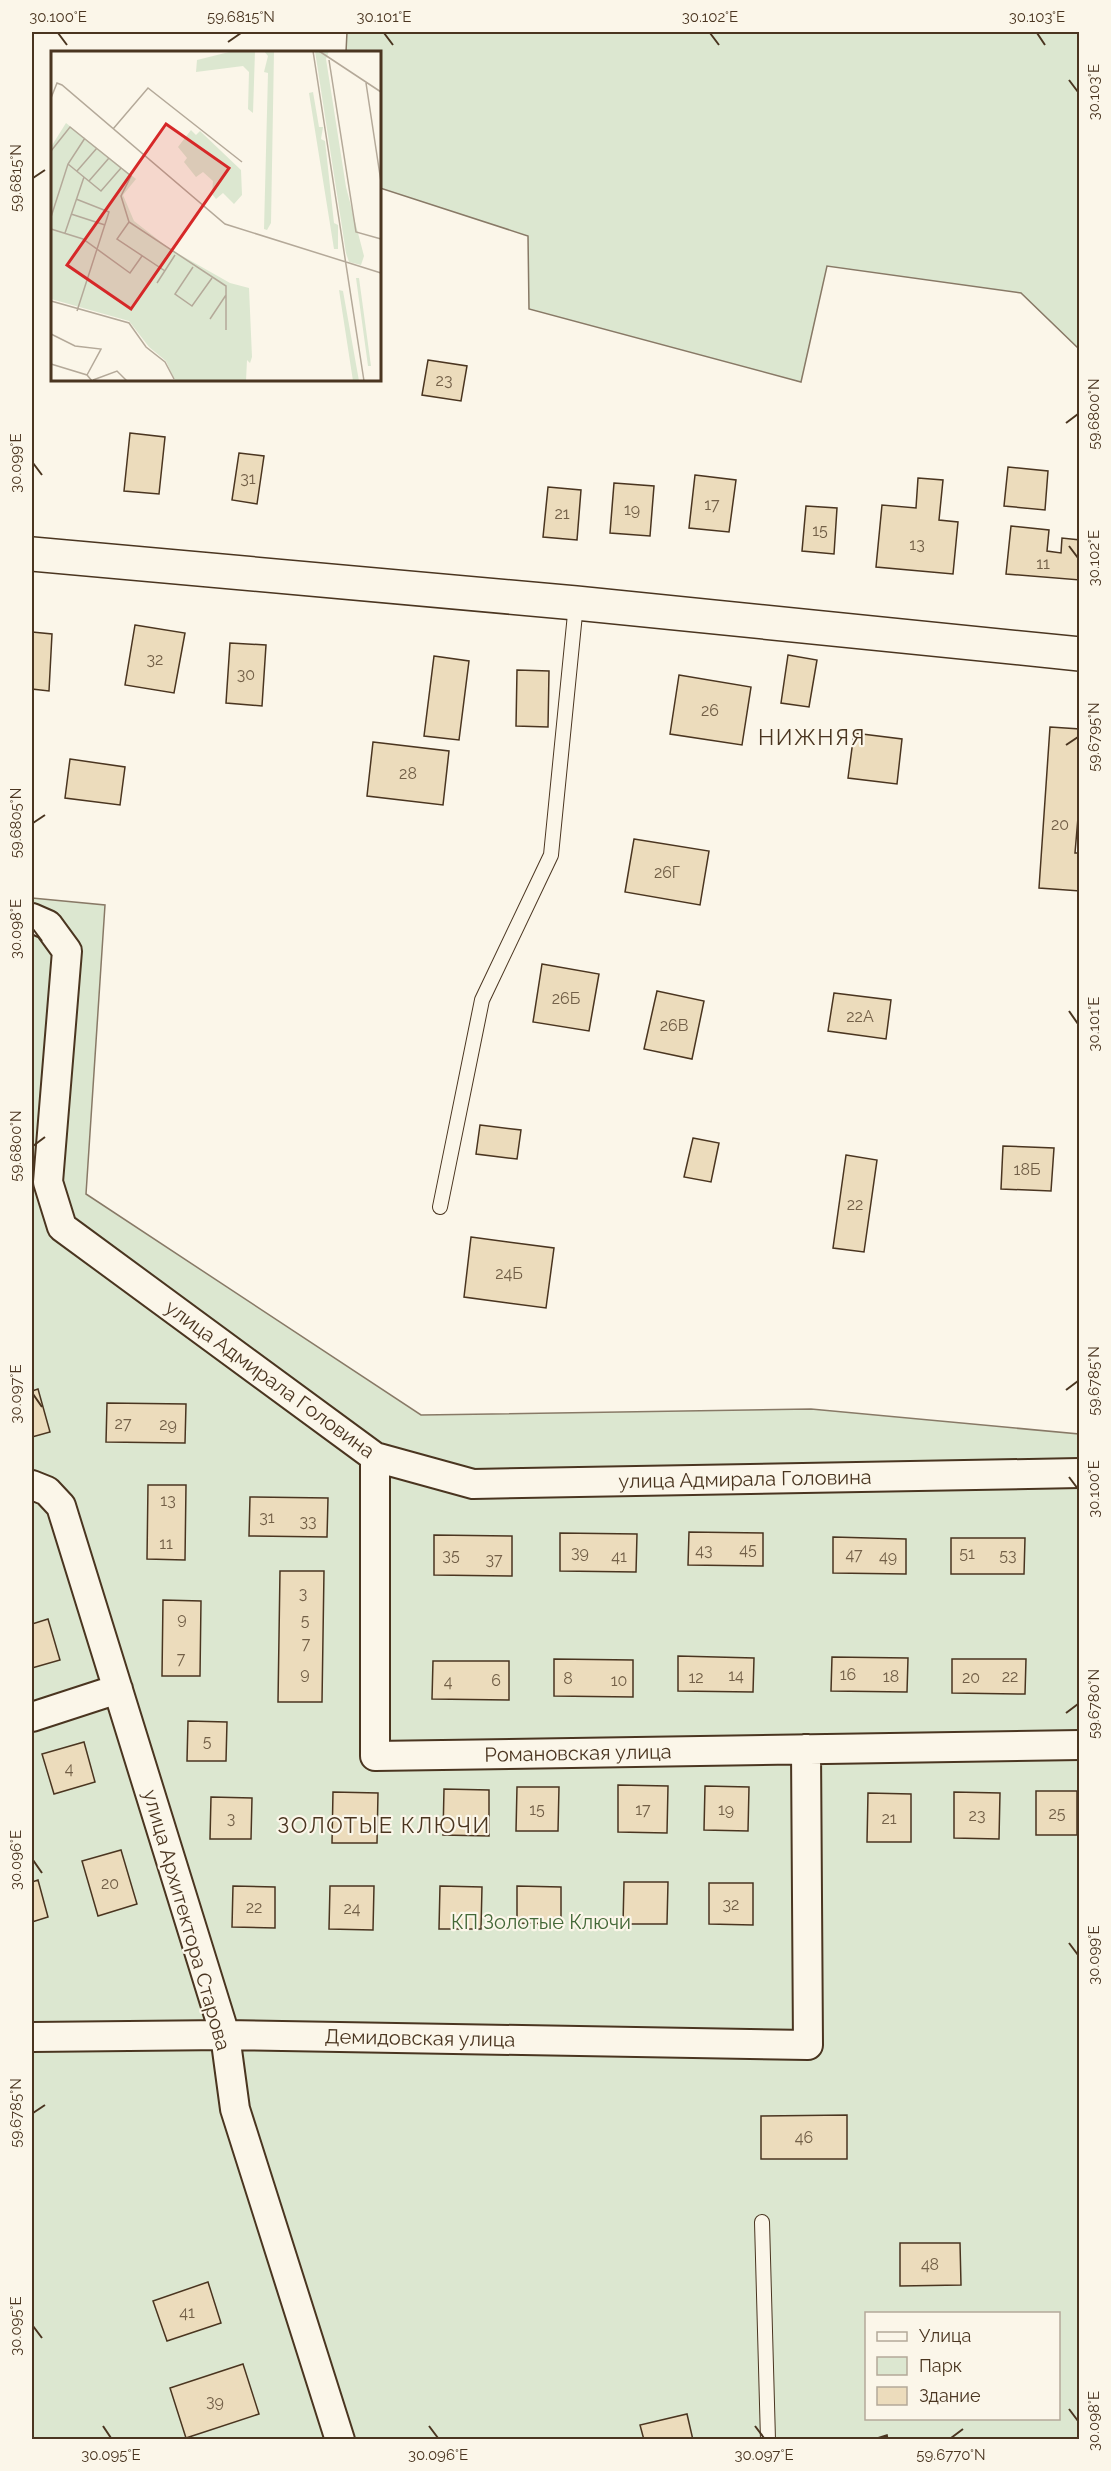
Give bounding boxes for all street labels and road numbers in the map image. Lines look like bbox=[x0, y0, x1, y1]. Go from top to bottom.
street label: улица Адмирала Головина bbox=[160, 1295, 380, 1463]
street label: улица Адмирала Головина bbox=[618, 1465, 872, 1493]
street label: Романовская улица bbox=[484, 1739, 672, 1767]
street label: улица Архитектора Старова bbox=[138, 1787, 236, 2053]
street label: Демидовская улица bbox=[325, 2024, 515, 2052]

